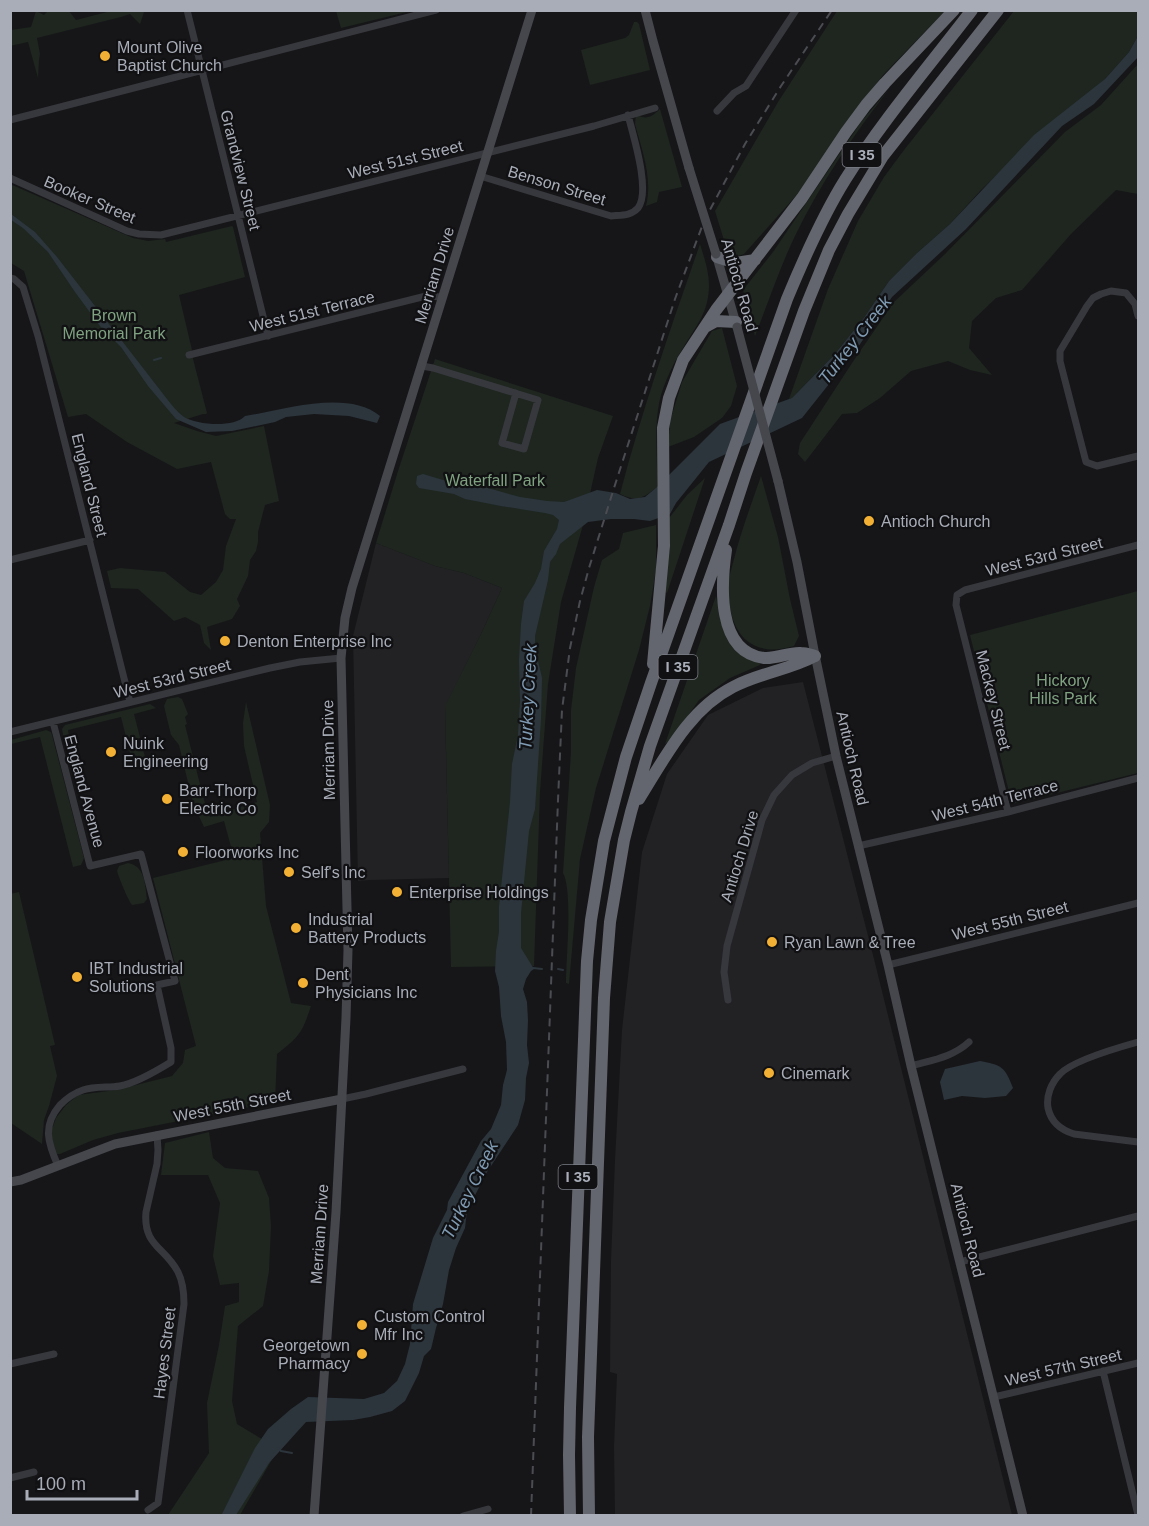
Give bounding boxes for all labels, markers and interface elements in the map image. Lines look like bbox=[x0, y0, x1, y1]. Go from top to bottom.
place label: Mount Olive Baptist Church bbox=[117, 39, 222, 74]
marker: Mount Olive Baptist Church bbox=[98, 49, 112, 63]
street label: Grandview Street bbox=[217, 108, 264, 233]
street label: West 51st Street bbox=[346, 137, 465, 182]
road number: I 35 bbox=[842, 143, 882, 167]
street label: Benson Street bbox=[506, 163, 608, 209]
street label: Booker Street bbox=[41, 173, 139, 227]
street label: Merriam Drive bbox=[412, 225, 457, 326]
street label: Antioch Road bbox=[718, 237, 761, 334]
street label: West 51st Terrace bbox=[248, 288, 377, 335]
water label: Turkey Creek bbox=[814, 291, 896, 388]
park label: Brown Memorial Park bbox=[62, 307, 167, 342]
street label: England Street bbox=[68, 432, 111, 539]
park label: Waterfall Park bbox=[445, 472, 546, 489]
place label: Antioch Church bbox=[881, 513, 990, 530]
marker: Antioch Church bbox=[862, 514, 876, 528]
street label: West 53rd Street bbox=[984, 534, 1105, 579]
place label: Denton Enterprise Inc bbox=[237, 633, 392, 650]
marker: Denton Enterprise Inc bbox=[218, 634, 232, 648]
water label: Turkey Creek bbox=[515, 642, 541, 751]
street label: Mackey Street bbox=[973, 648, 1014, 752]
road number: I 35 bbox=[658, 655, 698, 679]
street label: West 53rd Street bbox=[112, 656, 233, 701]
park label: Hickory Hills Park bbox=[1029, 672, 1098, 707]
street label: Merriam Drive bbox=[319, 700, 338, 800]
street label: Antioch Road bbox=[833, 709, 872, 807]
street label: England Avenue bbox=[61, 733, 108, 850]
place label: Nuink Engineering bbox=[123, 735, 208, 770]
marker: Nuink Engineering bbox=[104, 745, 118, 759]
street label: West 54th Terrace bbox=[930, 777, 1060, 824]
place label: Barr-Thorp Electric Co bbox=[179, 782, 256, 817]
marker: Barr-Thorp Electric Co bbox=[160, 792, 174, 806]
street label: Antioch Drive bbox=[717, 808, 762, 904]
place label: Floorworks Inc bbox=[195, 844, 299, 861]
marker: Floorworks Inc bbox=[176, 845, 190, 859]
place label: Self's Inc bbox=[301, 864, 365, 881]
marker: Self's Inc bbox=[282, 865, 296, 879]
place label: Enterprise Holdings bbox=[409, 884, 549, 901]
marker: Enterprise Holdings bbox=[390, 885, 404, 899]
street label: West 55th Street bbox=[950, 898, 1070, 943]
place label: Industrial Battery Products bbox=[308, 911, 426, 946]
marker: Industrial Battery Products bbox=[289, 921, 303, 935]
place label: Ryan Lawn & Tree bbox=[784, 934, 916, 951]
marker: Ryan Lawn & Tree bbox=[765, 935, 779, 949]
place label: IBT Industrial Solutions bbox=[89, 960, 183, 995]
place label: Dent Physicians Inc bbox=[315, 966, 417, 1001]
marker: IBT Industrial Solutions bbox=[70, 970, 84, 984]
marker: Dent Physicians Inc bbox=[296, 976, 310, 990]
place label: Cinemark bbox=[781, 1065, 850, 1082]
marker: Cinemark bbox=[762, 1066, 776, 1080]
street label: West 55th Street bbox=[172, 1086, 293, 1125]
water label: Turkey Creek bbox=[438, 1137, 503, 1242]
road number: I 35 bbox=[558, 1165, 598, 1189]
street label: Antioch Road bbox=[948, 1181, 987, 1279]
street label: Merriam Drive bbox=[308, 1183, 331, 1285]
street label: Hayes Street bbox=[150, 1306, 179, 1400]
place label: Custom Control Mfr Inc bbox=[374, 1308, 485, 1343]
marker: Custom Control Mfr Inc bbox=[355, 1318, 369, 1332]
place label: Georgetown Pharmacy bbox=[263, 1337, 350, 1372]
street label: West 57th Street bbox=[1003, 1346, 1123, 1389]
marker: Georgetown Pharmacy bbox=[355, 1347, 369, 1361]
scale bar bbox=[27, 1463, 136, 1501]
text: 100 m bbox=[36, 1474, 86, 1494]

